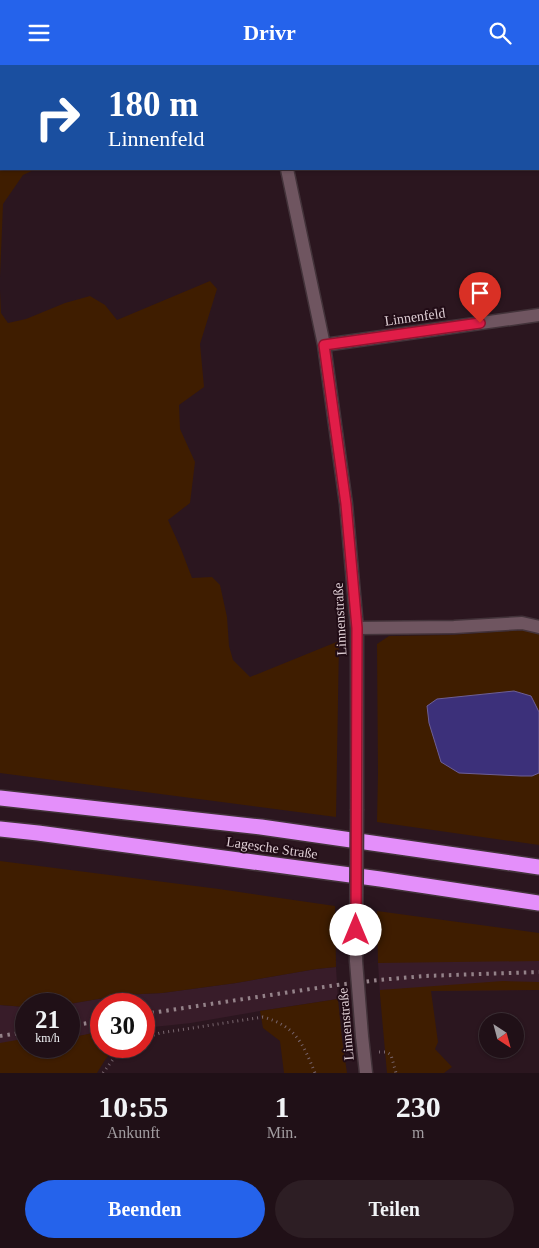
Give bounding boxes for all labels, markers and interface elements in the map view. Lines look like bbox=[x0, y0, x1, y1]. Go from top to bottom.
icon: menu bbox=[25, 19, 53, 47]
icon: search bbox=[486, 19, 514, 47]
text: Drivr bbox=[243, 20, 296, 45]
icon: right bbox=[25, 85, 90, 150]
text: 180 m bbox=[108, 85, 198, 124]
text: Linnenfeld bbox=[108, 126, 205, 151]
pin bbox=[459, 272, 501, 323]
icon: arrive bbox=[466, 279, 494, 307]
street label: Linnenfeld bbox=[384, 305, 446, 329]
street label: Linnenstraße bbox=[331, 582, 349, 656]
street label: Lagesche Straße bbox=[225, 834, 319, 862]
position arrow bbox=[329, 903, 381, 955]
street label: Linnenstraße bbox=[335, 987, 357, 1061]
speed limit sign: 30 bbox=[90, 993, 155, 1058]
text: 21 bbox=[35, 1006, 60, 1033]
north arrow bbox=[479, 1013, 524, 1057]
map controls bbox=[479, 1013, 524, 1058]
text: km/h bbox=[35, 1031, 60, 1045]
text: 10:55 bbox=[98, 1090, 168, 1123]
text: 1 bbox=[274, 1090, 289, 1123]
text: 230 bbox=[396, 1090, 441, 1123]
text: Ankunft bbox=[107, 1124, 160, 1141]
text: Min. bbox=[267, 1124, 297, 1141]
text: m bbox=[412, 1124, 424, 1141]
button: Beenden bbox=[25, 1180, 265, 1238]
button: Teilen bbox=[275, 1180, 514, 1238]

